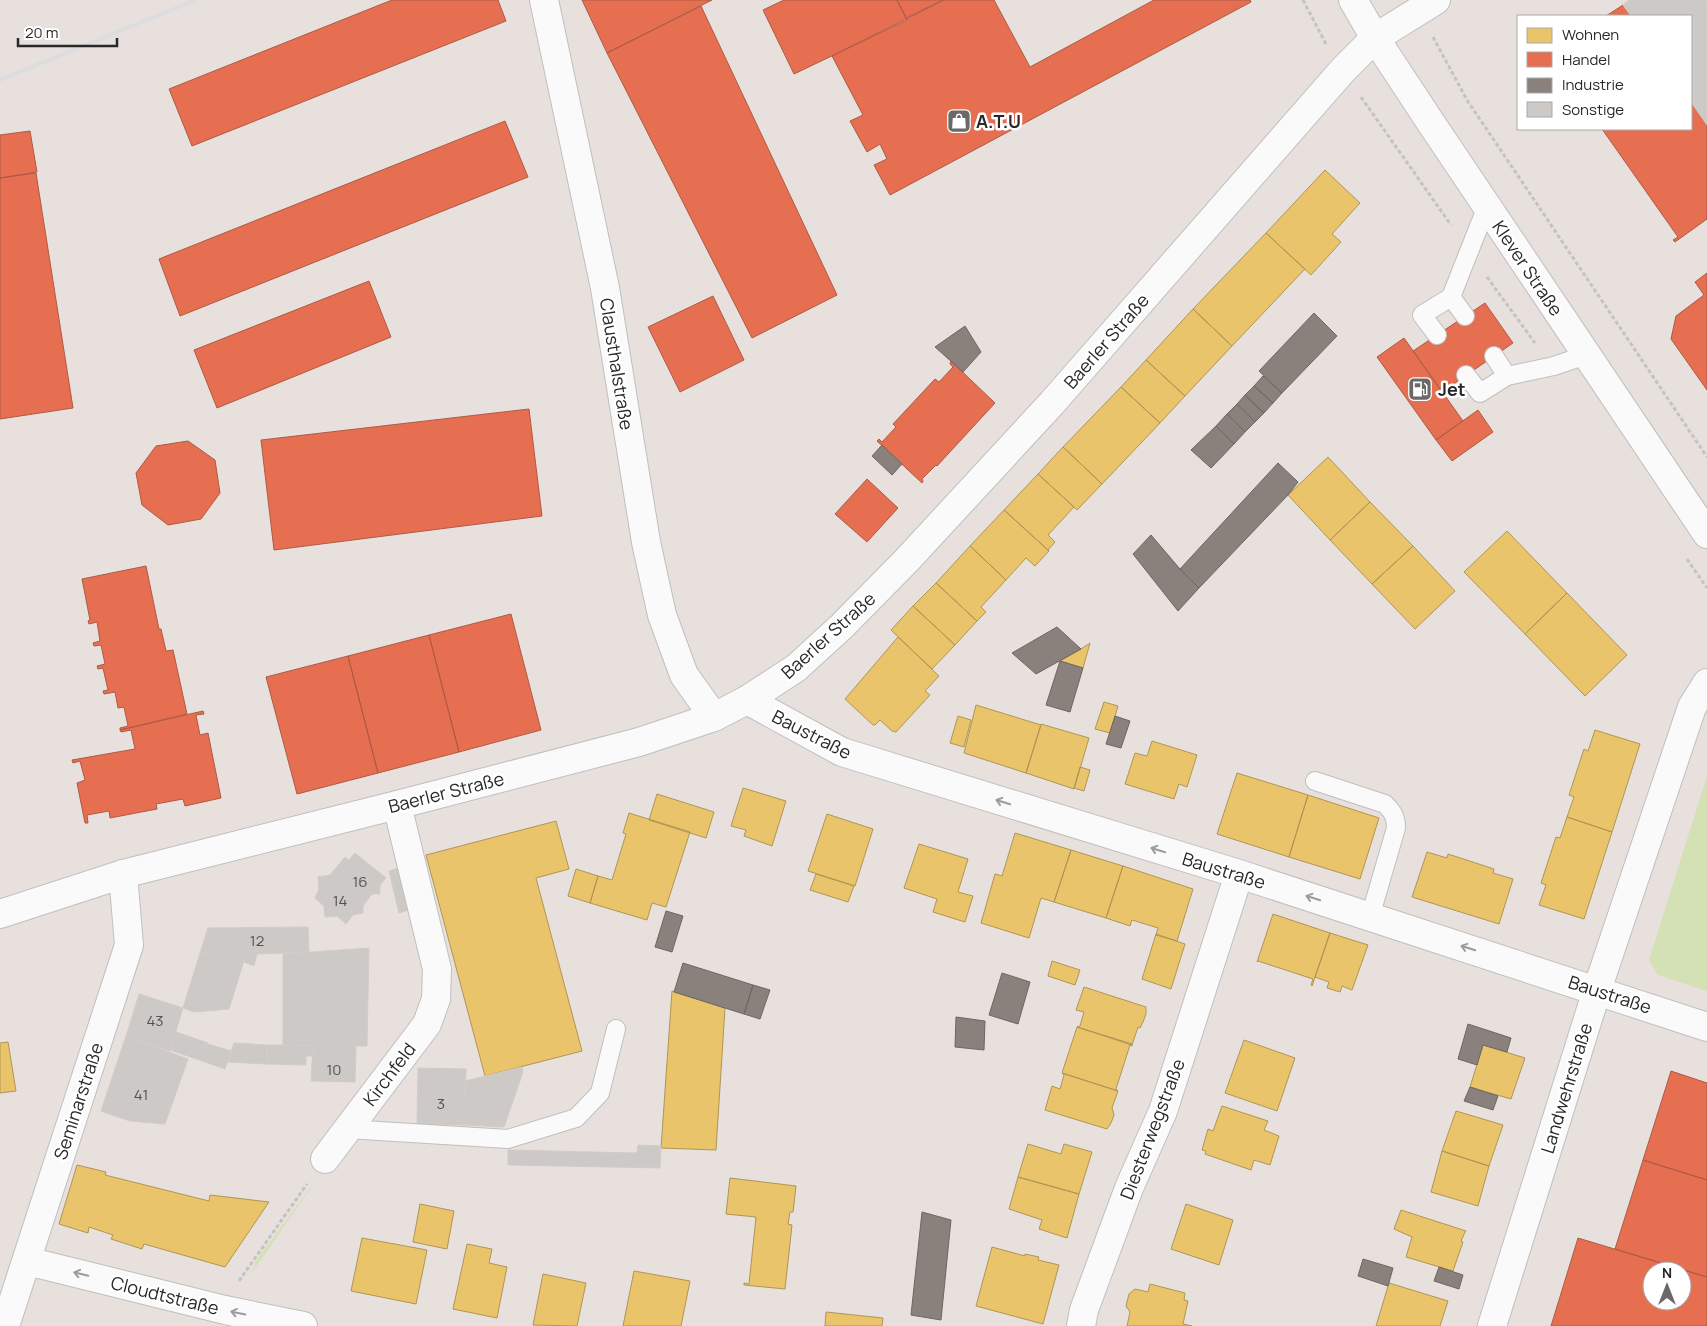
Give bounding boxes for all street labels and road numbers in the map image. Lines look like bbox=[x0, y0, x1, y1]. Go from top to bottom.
street label: Klever Straße bbox=[1487, 216, 1569, 320]
street label: Baerler Straße bbox=[1058, 288, 1154, 394]
street label: Clausthalstraße bbox=[595, 296, 639, 432]
street label: Baerler Straße bbox=[776, 586, 880, 684]
street label: Baustraße bbox=[768, 704, 856, 764]
street label: Baerler Straße bbox=[386, 766, 506, 818]
street label: Baustraße bbox=[1179, 846, 1269, 894]
street label: Baustraße bbox=[1565, 969, 1655, 1019]
street label: Landwehrstraße bbox=[1535, 1020, 1597, 1156]
street label: Kirchfeld bbox=[357, 1038, 421, 1110]
street label: Seminarstraße bbox=[48, 1039, 108, 1163]
street label: Diesterwegstraße bbox=[1114, 1055, 1190, 1203]
street label: Cloudtstraße bbox=[109, 1270, 221, 1320]

